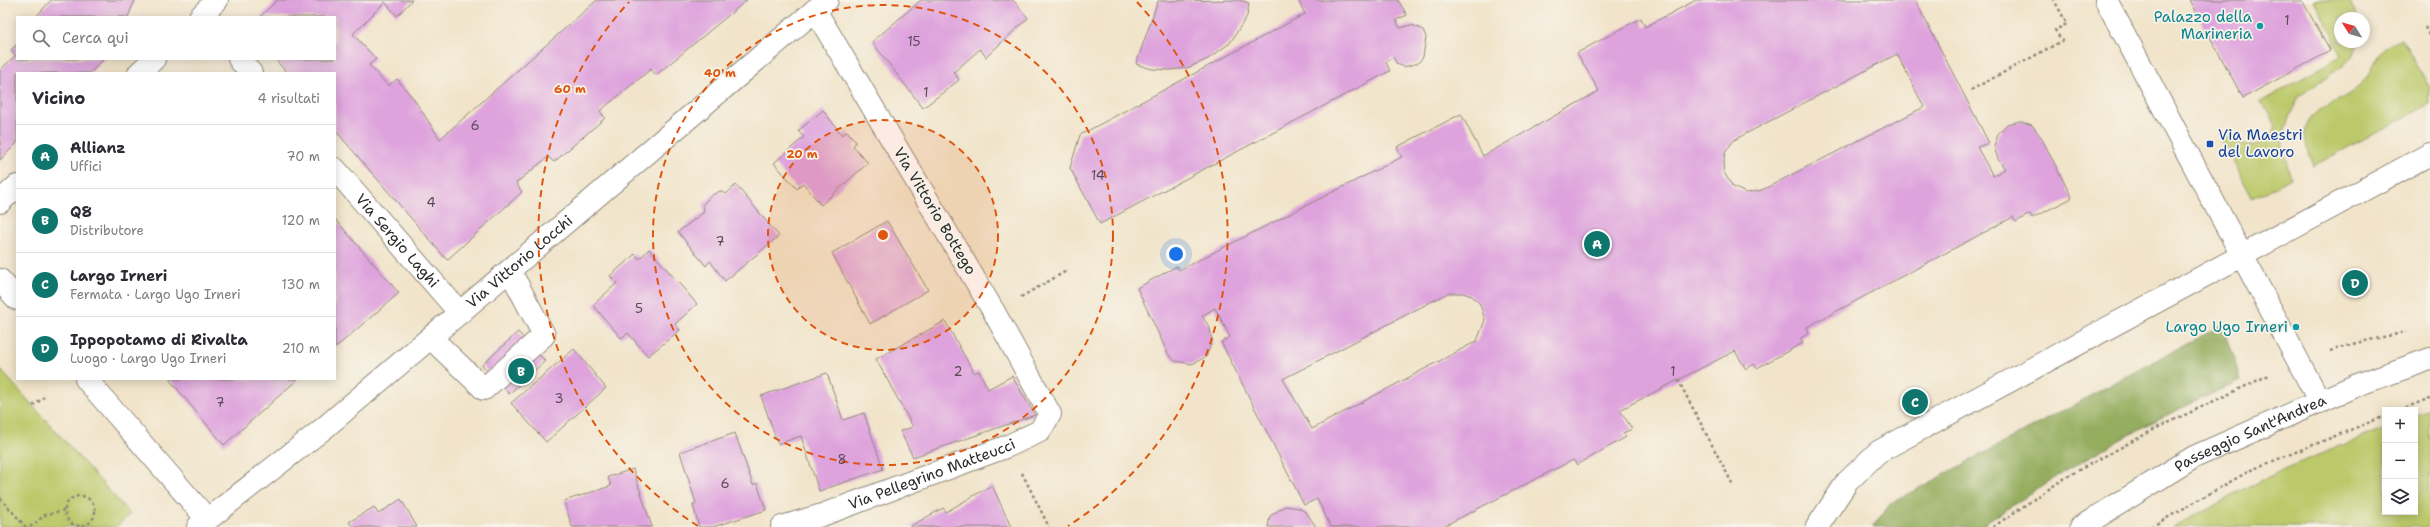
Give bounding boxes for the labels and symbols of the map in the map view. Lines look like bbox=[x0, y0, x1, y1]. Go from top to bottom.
place label: Palazzo della Marineria bbox=[2154, 7, 2253, 44]
house number: 1 bbox=[2284, 12, 2290, 29]
north arrow bbox=[2334, 12, 2370, 48]
marker: Palazzo della Marineria bbox=[2255, 21, 2265, 31]
house number: 15 bbox=[907, 33, 921, 50]
text: 40 m bbox=[704, 65, 736, 81]
text: 60 m bbox=[554, 81, 586, 97]
house number: 1 bbox=[923, 84, 929, 101]
house number: 6 bbox=[470, 117, 480, 134]
place label: Via Maestri del Lavoro bbox=[2218, 125, 2303, 162]
marker: Via Maestri del Lavoro bbox=[2205, 139, 2215, 149]
street label: Via Vittorio Bottego bbox=[889, 144, 981, 278]
text: 20 m bbox=[786, 146, 818, 162]
house number: 14 bbox=[1091, 167, 1105, 184]
street label: Via Sergio Laghi bbox=[351, 189, 444, 292]
house number: 4 bbox=[426, 194, 436, 211]
street label: Via Vittorio Locchi bbox=[462, 211, 577, 313]
centre of rings bbox=[876, 228, 890, 242]
pin: A bbox=[1584, 229, 1610, 259]
house number: 7 bbox=[715, 233, 725, 250]
your location bbox=[1166, 244, 1186, 264]
pin: D bbox=[2342, 268, 2368, 298]
house number: 5 bbox=[635, 300, 643, 317]
place label: Largo Ugo Irneri bbox=[2165, 317, 2288, 337]
marker: Largo Ugo Irneri bbox=[2291, 322, 2301, 332]
pin: B bbox=[508, 356, 534, 386]
house number: 2 bbox=[953, 363, 963, 380]
house number: 1 bbox=[1670, 363, 1676, 380]
pin: C bbox=[1902, 387, 1928, 417]
house number: 3 bbox=[554, 390, 564, 407]
street label: Passeggio Sant'Andrea bbox=[2171, 390, 2330, 477]
house number: 7 bbox=[215, 394, 225, 411]
street label: Via Pellegrino Matteucci bbox=[846, 434, 1019, 514]
house number: 8 bbox=[837, 451, 847, 468]
house number: 6 bbox=[720, 475, 730, 492]

